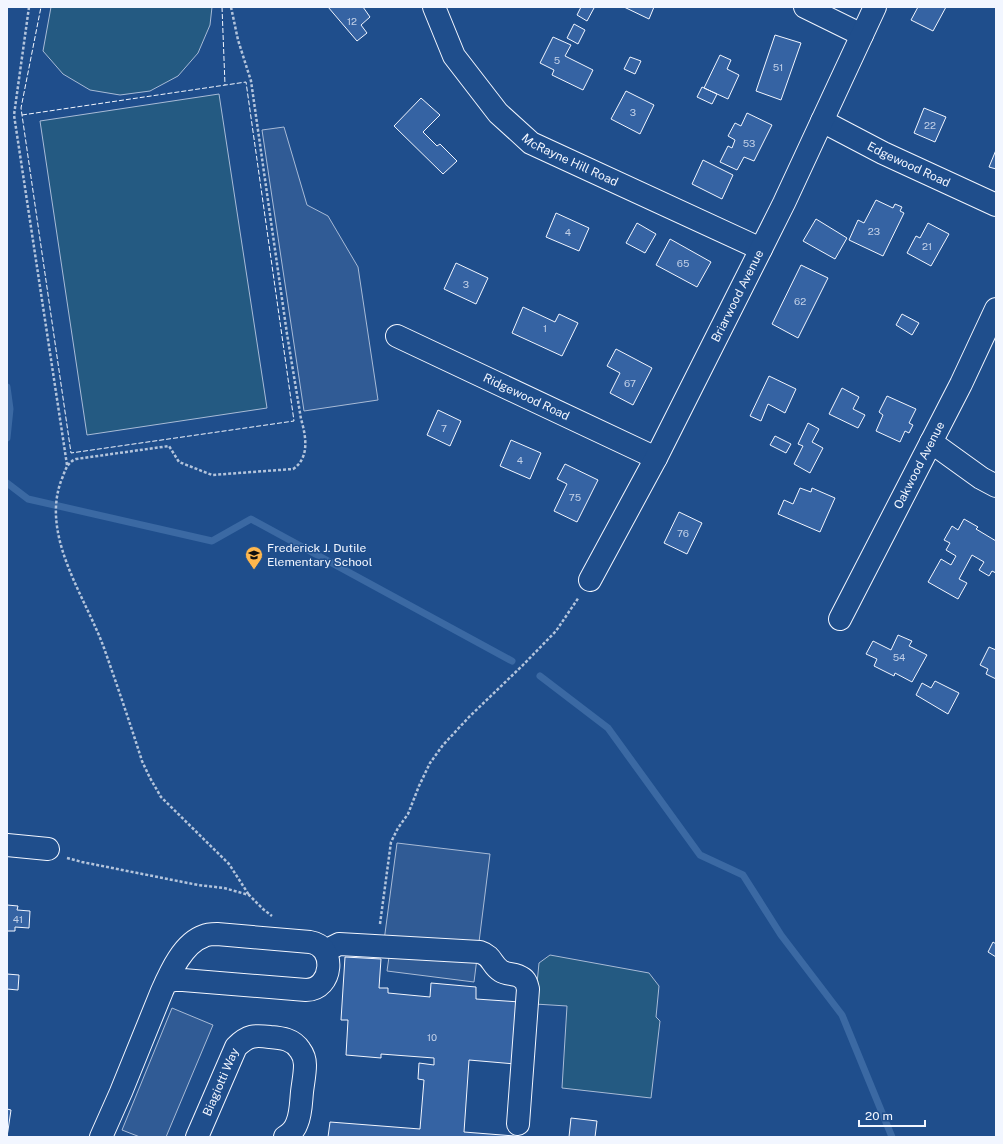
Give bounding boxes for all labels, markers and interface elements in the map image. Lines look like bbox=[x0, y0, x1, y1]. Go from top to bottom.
house number: 12 bbox=[347, 15, 357, 27]
house number: 5 bbox=[554, 54, 560, 66]
house number: 51 bbox=[773, 61, 783, 73]
house number: 3 bbox=[630, 106, 636, 118]
house number: 22 bbox=[924, 119, 936, 131]
street label: McRayne Hill Road bbox=[519, 131, 620, 189]
house number: 53 bbox=[743, 137, 755, 149]
street label: Edgewood Road bbox=[865, 139, 952, 190]
house number: 23 bbox=[868, 225, 880, 237]
house number: 4 bbox=[565, 226, 571, 238]
house number: 21 bbox=[922, 240, 932, 252]
street label: Briarwood Avenue bbox=[708, 247, 766, 344]
house number: 65 bbox=[677, 257, 689, 269]
house number: 3 bbox=[463, 278, 469, 290]
house number: 62 bbox=[794, 295, 806, 307]
house number: 1 bbox=[543, 322, 547, 334]
street label: Ridgewood Road bbox=[481, 371, 572, 423]
house number: 67 bbox=[624, 377, 636, 389]
street label: Oakwood Avenue bbox=[891, 419, 948, 511]
house number: 7 bbox=[441, 422, 447, 434]
house number: 4 bbox=[517, 454, 523, 466]
house number: 75 bbox=[569, 491, 581, 503]
house number: 76 bbox=[677, 527, 689, 539]
place label: Frederick J. Dutile Elementary School bbox=[267, 541, 373, 569]
school or university icon: Frederick J. Dutile Elementary School bbox=[244, 545, 264, 570]
house number: 54 bbox=[893, 651, 905, 663]
house number: 41 bbox=[13, 913, 23, 925]
house number: 10 bbox=[427, 1031, 437, 1043]
street label: Biagiotti Way bbox=[200, 1045, 242, 1118]
scale bar bbox=[859, 1102, 925, 1128]
text: 20 m bbox=[865, 1109, 893, 1123]

